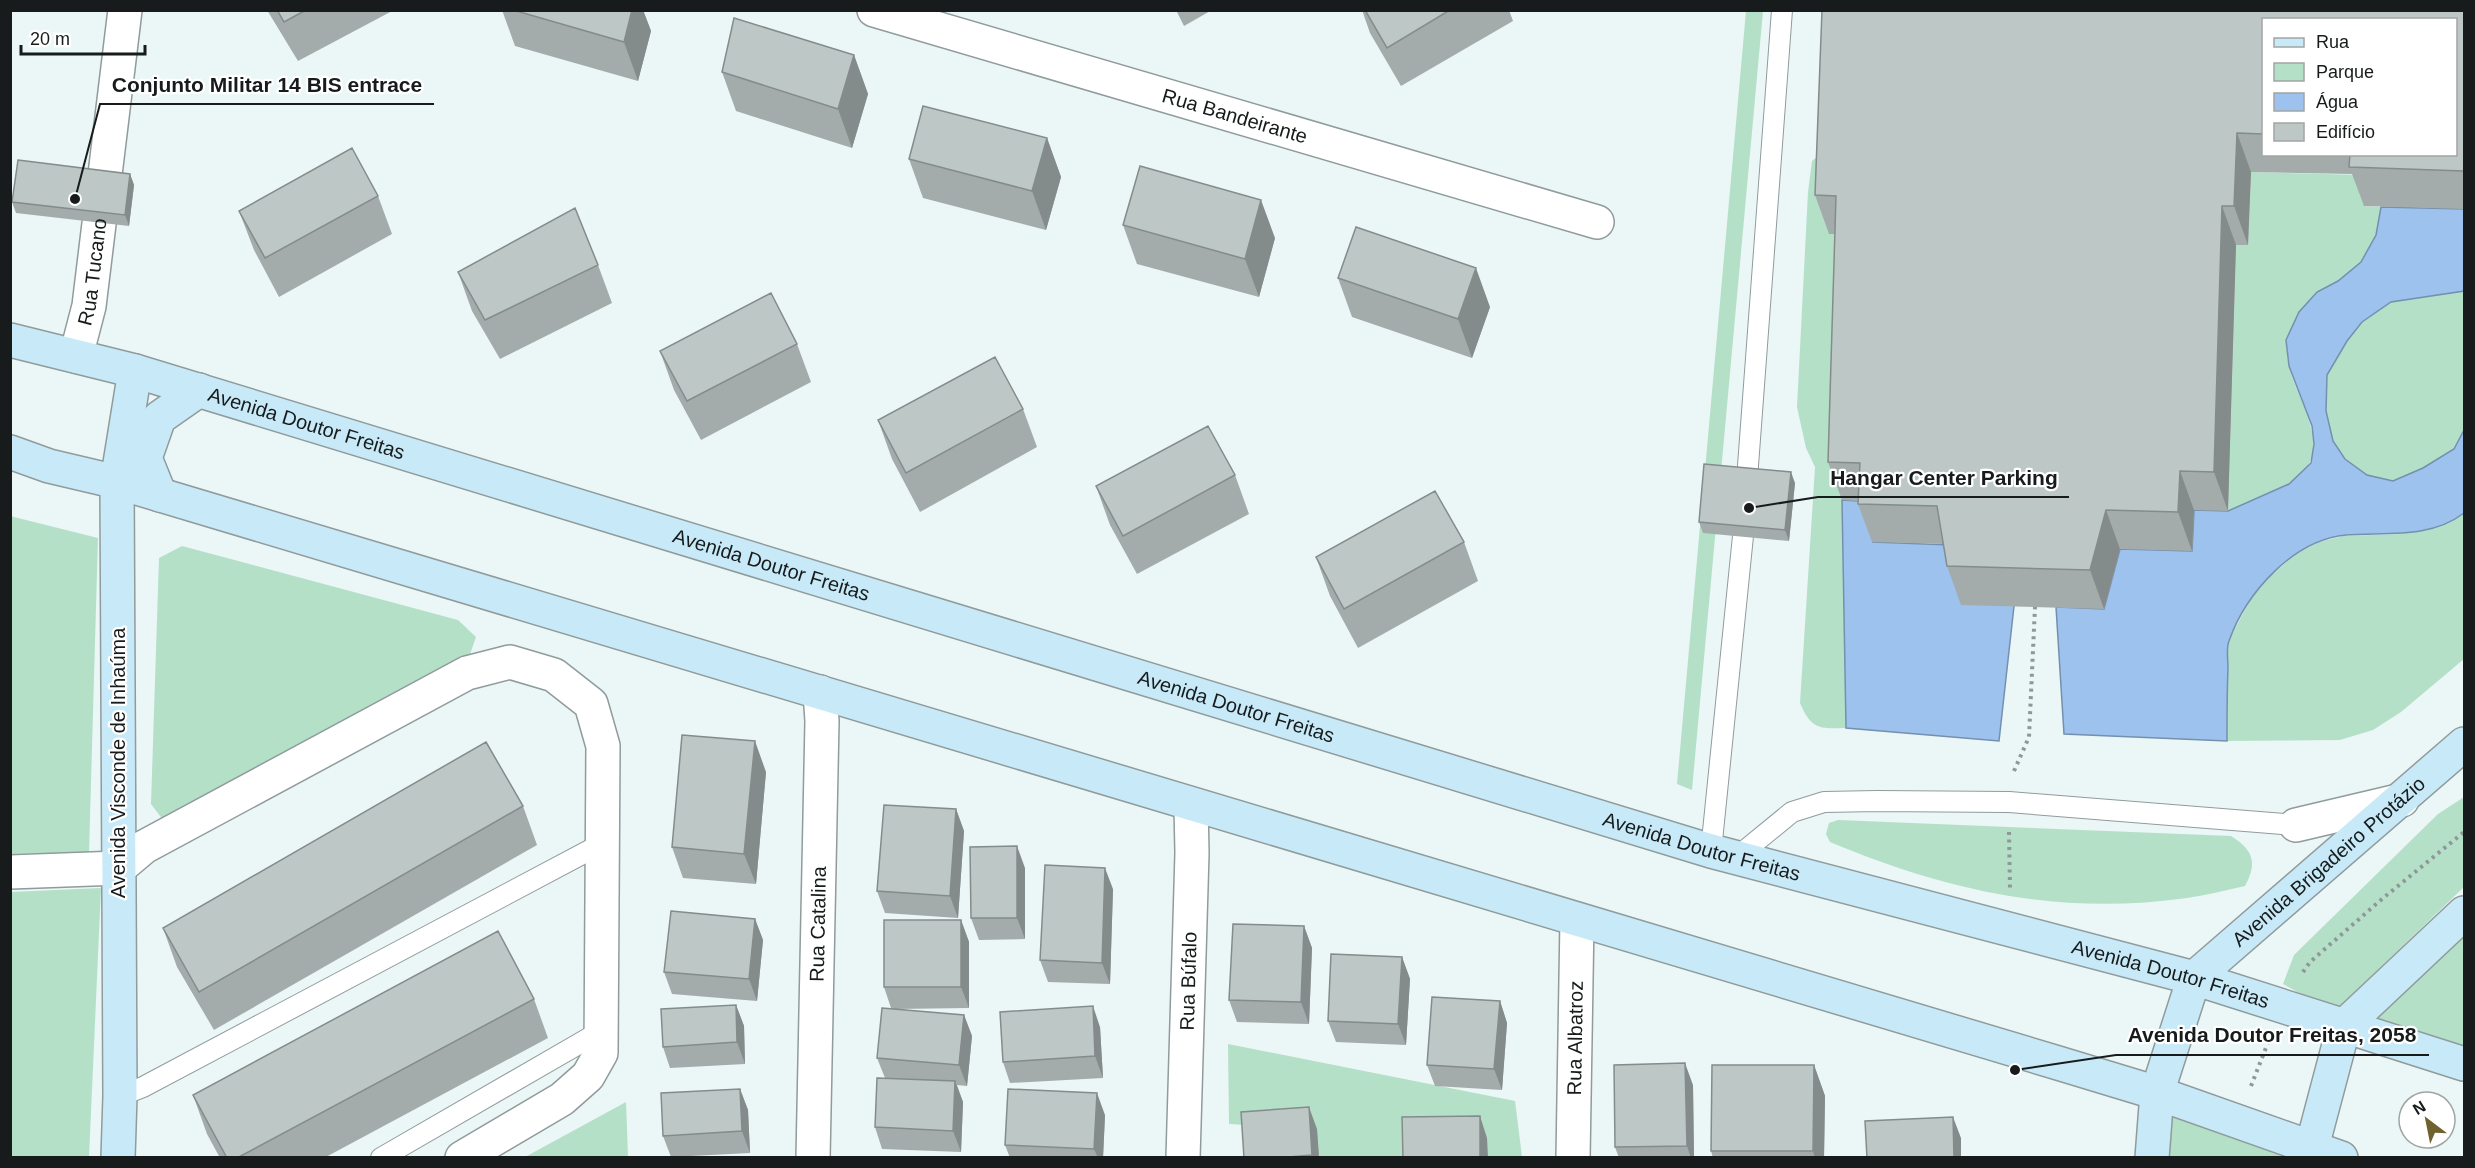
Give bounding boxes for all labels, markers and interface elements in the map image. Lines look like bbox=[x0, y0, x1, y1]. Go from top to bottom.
scale bar bbox=[21, 18, 146, 56]
legend bbox=[2262, 18, 2457, 156]
text: 20 m bbox=[30, 29, 70, 49]
text: Rua bbox=[2316, 32, 2350, 52]
text: Parque bbox=[2316, 62, 2374, 82]
callout: Conjunto Militar 14 BIS entrace bbox=[100, 65, 434, 104]
text: Conjunto Militar 14 BIS entrace bbox=[112, 73, 422, 96]
street label: Rua Bandeirante bbox=[1160, 84, 1310, 147]
text: Água bbox=[2316, 92, 2359, 112]
text: Edifício bbox=[2316, 122, 2375, 142]
street label: Rua Tucano bbox=[73, 217, 111, 328]
street label: Avenida Doutor Freitas bbox=[206, 383, 407, 463]
callout: Hangar Center Parking bbox=[1818, 458, 2069, 497]
text: Hangar Center Parking bbox=[1830, 466, 2058, 489]
street label: Avenida Doutor Freitas bbox=[670, 525, 872, 605]
street label: Avenida Visconde de Inhaúma bbox=[107, 627, 129, 898]
street label: Avenida Doutor Freitas bbox=[1135, 666, 1337, 747]
street label: Avenida Brigadeiro Protázio bbox=[2228, 772, 2429, 951]
street label: Avenida Doutor Freitas bbox=[1600, 808, 1803, 885]
street label: Rua Catalina bbox=[806, 865, 830, 982]
street label: Rua Búfalo bbox=[1176, 931, 1201, 1031]
street label: Avenida Doutor Freitas bbox=[2070, 935, 2272, 1012]
street label: Rua Albatroz bbox=[1563, 981, 1587, 1095]
callout: Avenida Doutor Freitas, 2058 bbox=[2116, 1016, 2429, 1055]
text: Avenida Doutor Freitas, 2058 bbox=[2128, 1023, 2417, 1046]
north arrow bbox=[2397, 1090, 2457, 1150]
text: N bbox=[2410, 1097, 2429, 1118]

